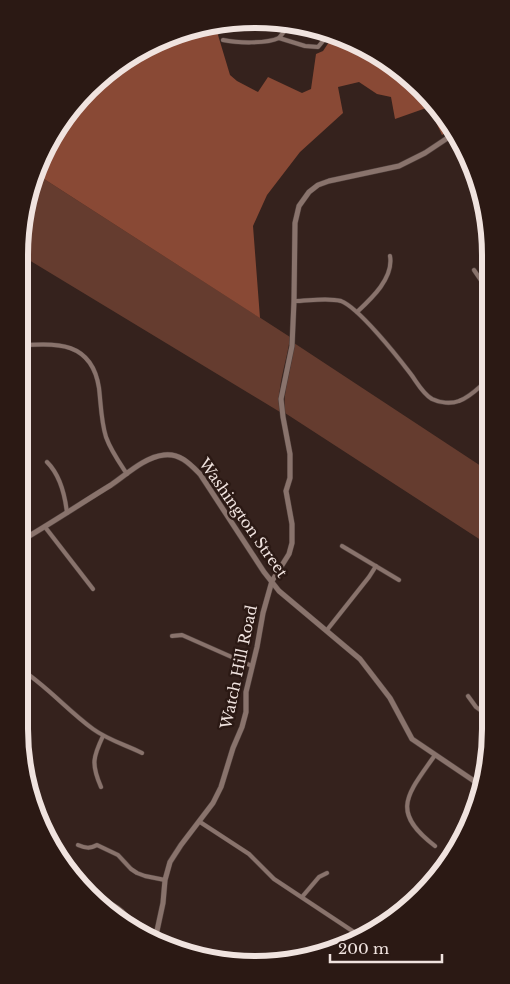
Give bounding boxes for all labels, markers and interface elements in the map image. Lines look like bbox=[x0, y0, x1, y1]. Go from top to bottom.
street label: Washington Street bbox=[194, 454, 292, 581]
street label: Watch Hill Road bbox=[216, 603, 261, 731]
scale bar bbox=[330, 932, 442, 964]
text: 200 m bbox=[338, 939, 389, 958]

